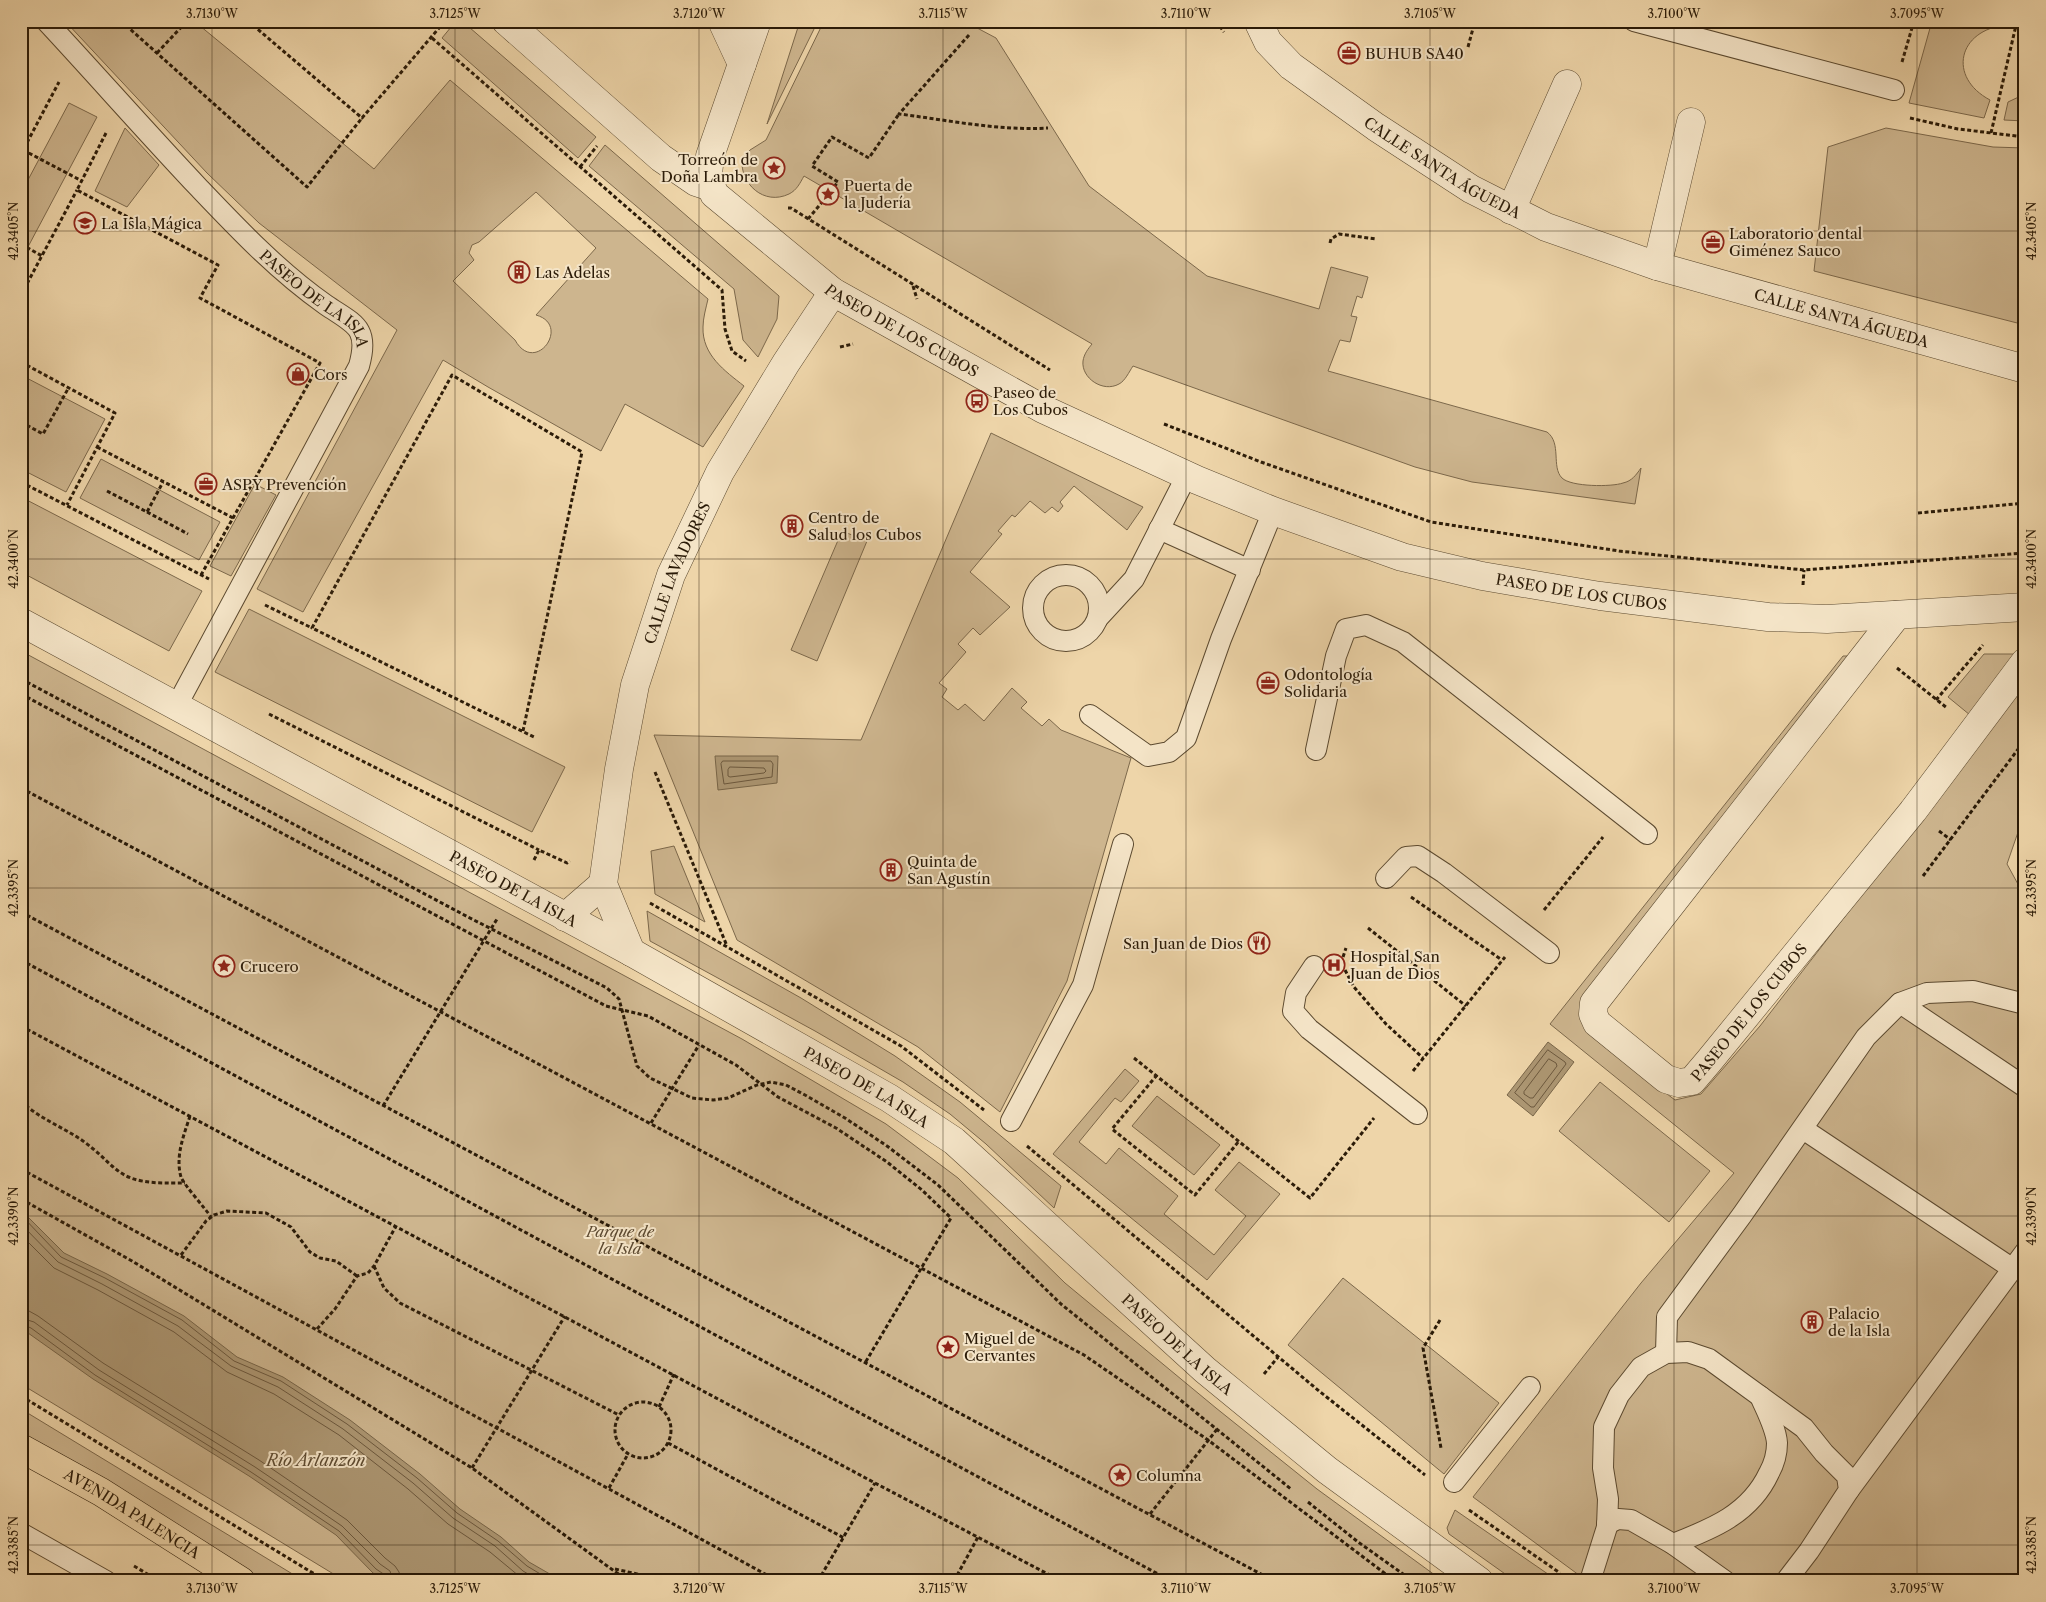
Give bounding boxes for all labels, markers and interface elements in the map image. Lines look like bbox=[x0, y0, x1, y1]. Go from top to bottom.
text: 3.7130°W bbox=[186, 6, 239, 21]
text: 3.7125°W bbox=[429, 6, 481, 21]
text: 3.7120°W bbox=[673, 6, 726, 21]
text: 3.7115°W bbox=[918, 6, 968, 21]
text: 3.7110°W bbox=[1161, 6, 1212, 21]
text: 3.7105°W bbox=[1404, 6, 1457, 21]
text: 3.7100°W bbox=[1648, 6, 1701, 21]
text: 3.7095°W bbox=[1890, 6, 1945, 21]
office icon: BUHUB SA40 bbox=[1337, 41, 1361, 65]
place label: BUHUB SA40 bbox=[1365, 44, 1464, 63]
street label: CALLE SANTA ÁGUEDA bbox=[1360, 112, 1525, 223]
place label: Torreón de Doña Lambra bbox=[661, 150, 758, 186]
place icon: Torreón de Doña Lambra bbox=[762, 156, 786, 180]
place label: Puerta de la Judería bbox=[844, 176, 912, 212]
place icon: Puerta de la Judería bbox=[816, 182, 840, 206]
text: 42.3405°N bbox=[6, 202, 21, 260]
text: 42.3405°N bbox=[2024, 202, 2039, 260]
school or university icon: La Isla Mágica bbox=[73, 211, 97, 235]
place label: La Isla Mágica bbox=[101, 214, 202, 233]
place label: Laboratorio dental Giménez Sauco bbox=[1729, 224, 1863, 260]
office icon: Laboratorio dental Giménez Sauco bbox=[1701, 230, 1725, 254]
street label: PASEO DE LA ISLA bbox=[256, 245, 372, 349]
building icon: Las Adelas bbox=[507, 260, 531, 284]
place label: Las Adelas bbox=[535, 263, 610, 282]
street label: PASEO DE LOS CUBOS bbox=[821, 280, 982, 381]
street label: CALLE SANTA ÁGUEDA bbox=[1752, 284, 1932, 351]
shop icon: Cors bbox=[286, 362, 310, 386]
place label: Cors bbox=[314, 365, 348, 384]
place label: Paseo de Los Cubos bbox=[993, 383, 1068, 419]
bus stop icon: Paseo de Los Cubos bbox=[965, 389, 989, 413]
office icon: ASPY Prevención bbox=[194, 472, 218, 496]
place label: ASPY Prevención bbox=[221, 475, 347, 494]
street label: CALLE LAVADORES bbox=[640, 499, 714, 646]
place label: Centro de Salud los Cubos bbox=[808, 508, 921, 544]
building icon: Centro de Salud los Cubos bbox=[780, 514, 804, 538]
text: 42.3400°N bbox=[6, 529, 21, 589]
text: 42.3400°N bbox=[2024, 529, 2039, 589]
street label: PASEO DE LOS CUBOS bbox=[1494, 569, 1668, 614]
place label: Odontología Solidaria bbox=[1284, 665, 1373, 701]
office icon: Odontología Solidaria bbox=[1256, 671, 1280, 695]
street label: PASEO DE LA ISLA bbox=[446, 846, 581, 931]
place label: Quinta de San Agustín bbox=[907, 852, 991, 888]
building icon: Quinta de San Agustín bbox=[879, 858, 903, 882]
text: 42.3395°N bbox=[6, 859, 21, 917]
text: 42.3395°N bbox=[2024, 859, 2039, 917]
restaurant icon: San Juan de Dios bbox=[1247, 931, 1271, 955]
place label: San Juan de Dios bbox=[1123, 934, 1243, 953]
street label: PASEO DE LOS CUBOS bbox=[1687, 939, 1811, 1085]
place label: Hospital San Juan de Dios bbox=[1348, 947, 1441, 983]
hospital icon: Hospital San Juan de Dios bbox=[1322, 953, 1346, 977]
place icon: Crucero bbox=[212, 954, 236, 978]
place label: Crucero bbox=[240, 957, 299, 976]
street label: PASEO DE LA ISLA bbox=[801, 1042, 934, 1132]
text: 42.3390°N bbox=[6, 1187, 21, 1245]
text: 42.3390°N bbox=[2024, 1187, 2039, 1245]
park label: Parque de la Isla bbox=[585, 1222, 655, 1258]
street label: PASEO DE LA ISLA bbox=[1118, 1290, 1238, 1399]
place label: Palacio de la Isla bbox=[1828, 1304, 1890, 1340]
building icon: Palacio de la Isla bbox=[1800, 1310, 1824, 1334]
place label: Miguel de Cervantes bbox=[964, 1329, 1036, 1365]
place icon: Miguel de Cervantes bbox=[936, 1335, 960, 1359]
water label: Río Arlanzón bbox=[265, 1450, 365, 1470]
place icon: Columna bbox=[1108, 1463, 1132, 1487]
street label: AVENIDA PALENCIA bbox=[60, 1464, 205, 1563]
place label: Columna bbox=[1136, 1466, 1202, 1485]
text: 42.3385°N bbox=[6, 1516, 21, 1574]
text: 42.3385°N bbox=[2024, 1516, 2039, 1574]
text: 3.7130°W bbox=[186, 1581, 239, 1596]
text: 3.7125°W bbox=[429, 1581, 481, 1596]
text: 3.7120°W bbox=[673, 1581, 726, 1596]
text: 3.7115°W bbox=[918, 1581, 968, 1596]
text: 3.7110°W bbox=[1161, 1581, 1212, 1596]
text: 3.7105°W bbox=[1404, 1581, 1457, 1596]
text: 3.7100°W bbox=[1648, 1581, 1701, 1596]
text: 3.7095°W bbox=[1890, 1581, 1945, 1596]

